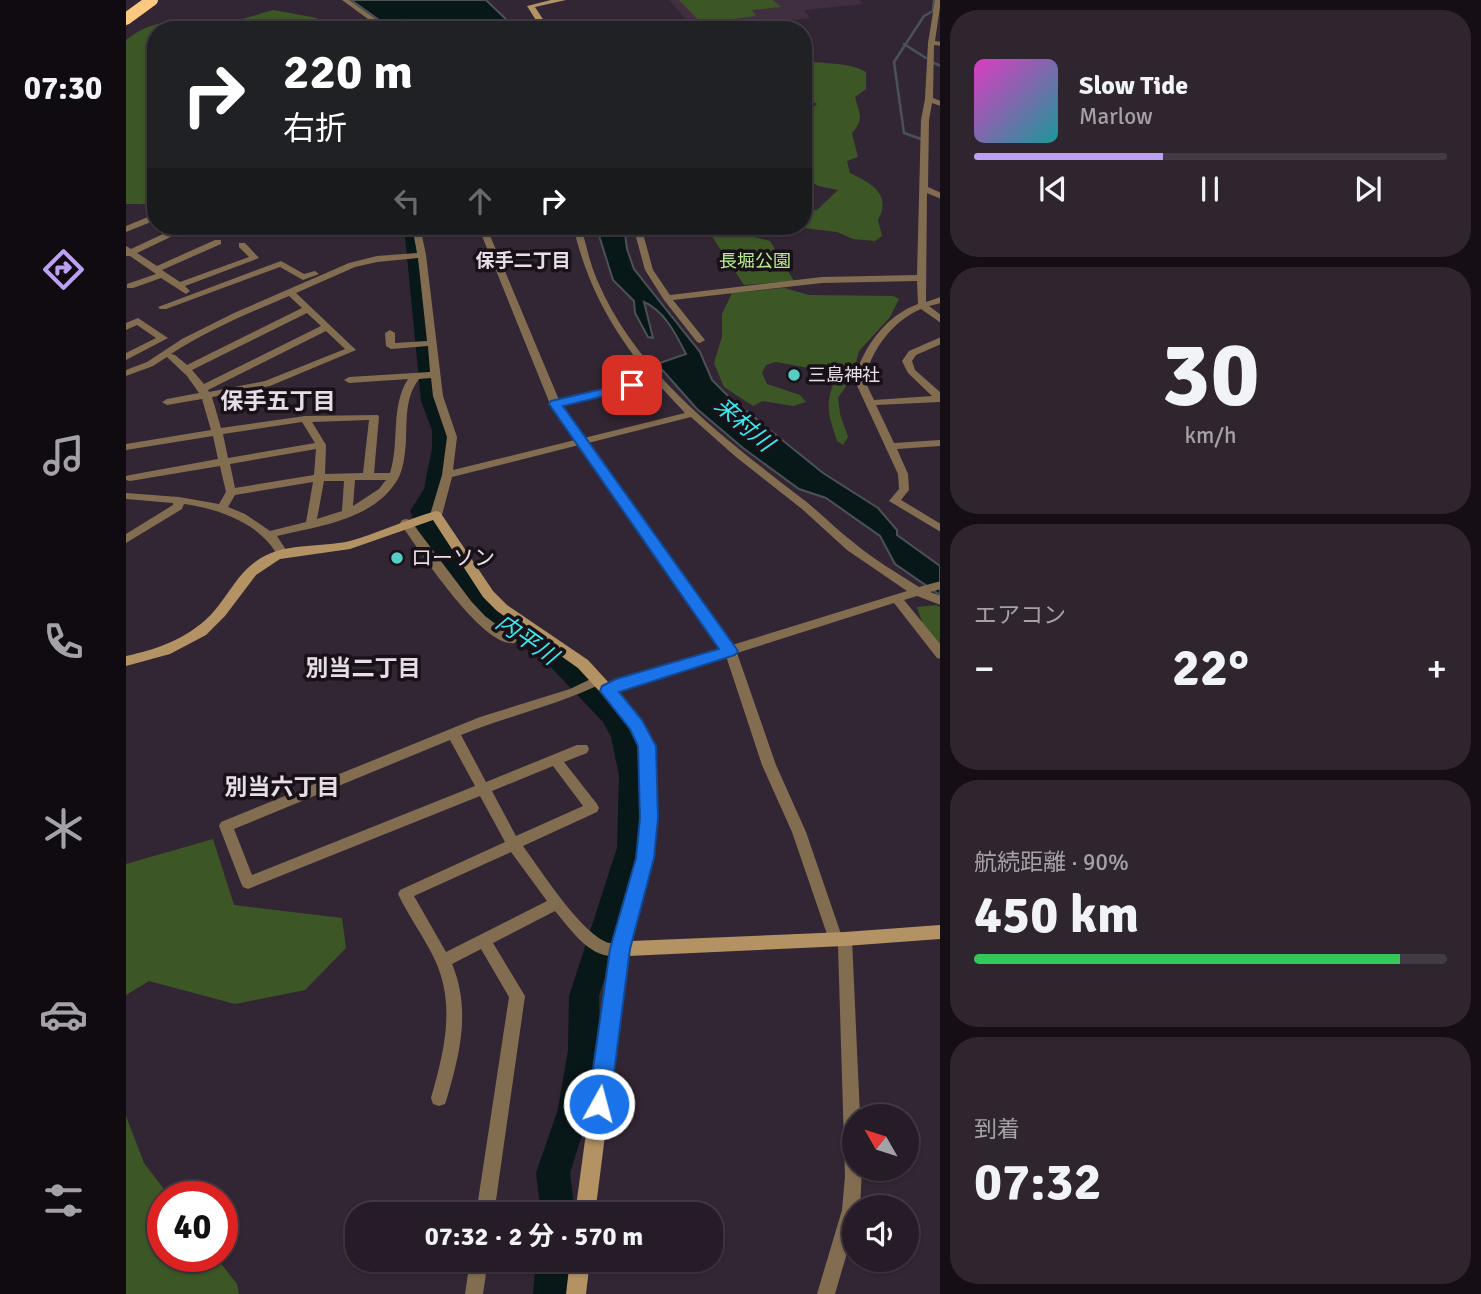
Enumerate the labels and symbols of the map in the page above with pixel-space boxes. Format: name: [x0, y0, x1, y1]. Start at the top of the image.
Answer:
district label: 保手二丁目: [475, 249, 571, 273]
park label: 長堀公園: [719, 250, 791, 272]
pin: [602, 355, 662, 415]
place label: 三島神社: [808, 364, 880, 386]
marker: 三島神社: [786, 367, 802, 383]
district label: 保手五丁目: [221, 387, 336, 416]
water label: 来村川: [708, 391, 781, 460]
place label: ローソン: [411, 545, 495, 571]
marker: ローソン: [389, 550, 405, 566]
water label: 内平川: [490, 608, 566, 673]
district label: 別当二丁目: [306, 654, 421, 683]
district label: 別当六丁目: [225, 773, 340, 802]
position arrow: [562, 1067, 636, 1141]
north arrow: [842, 1104, 919, 1181]
speed limit sign: 40: [147, 1181, 238, 1272]

